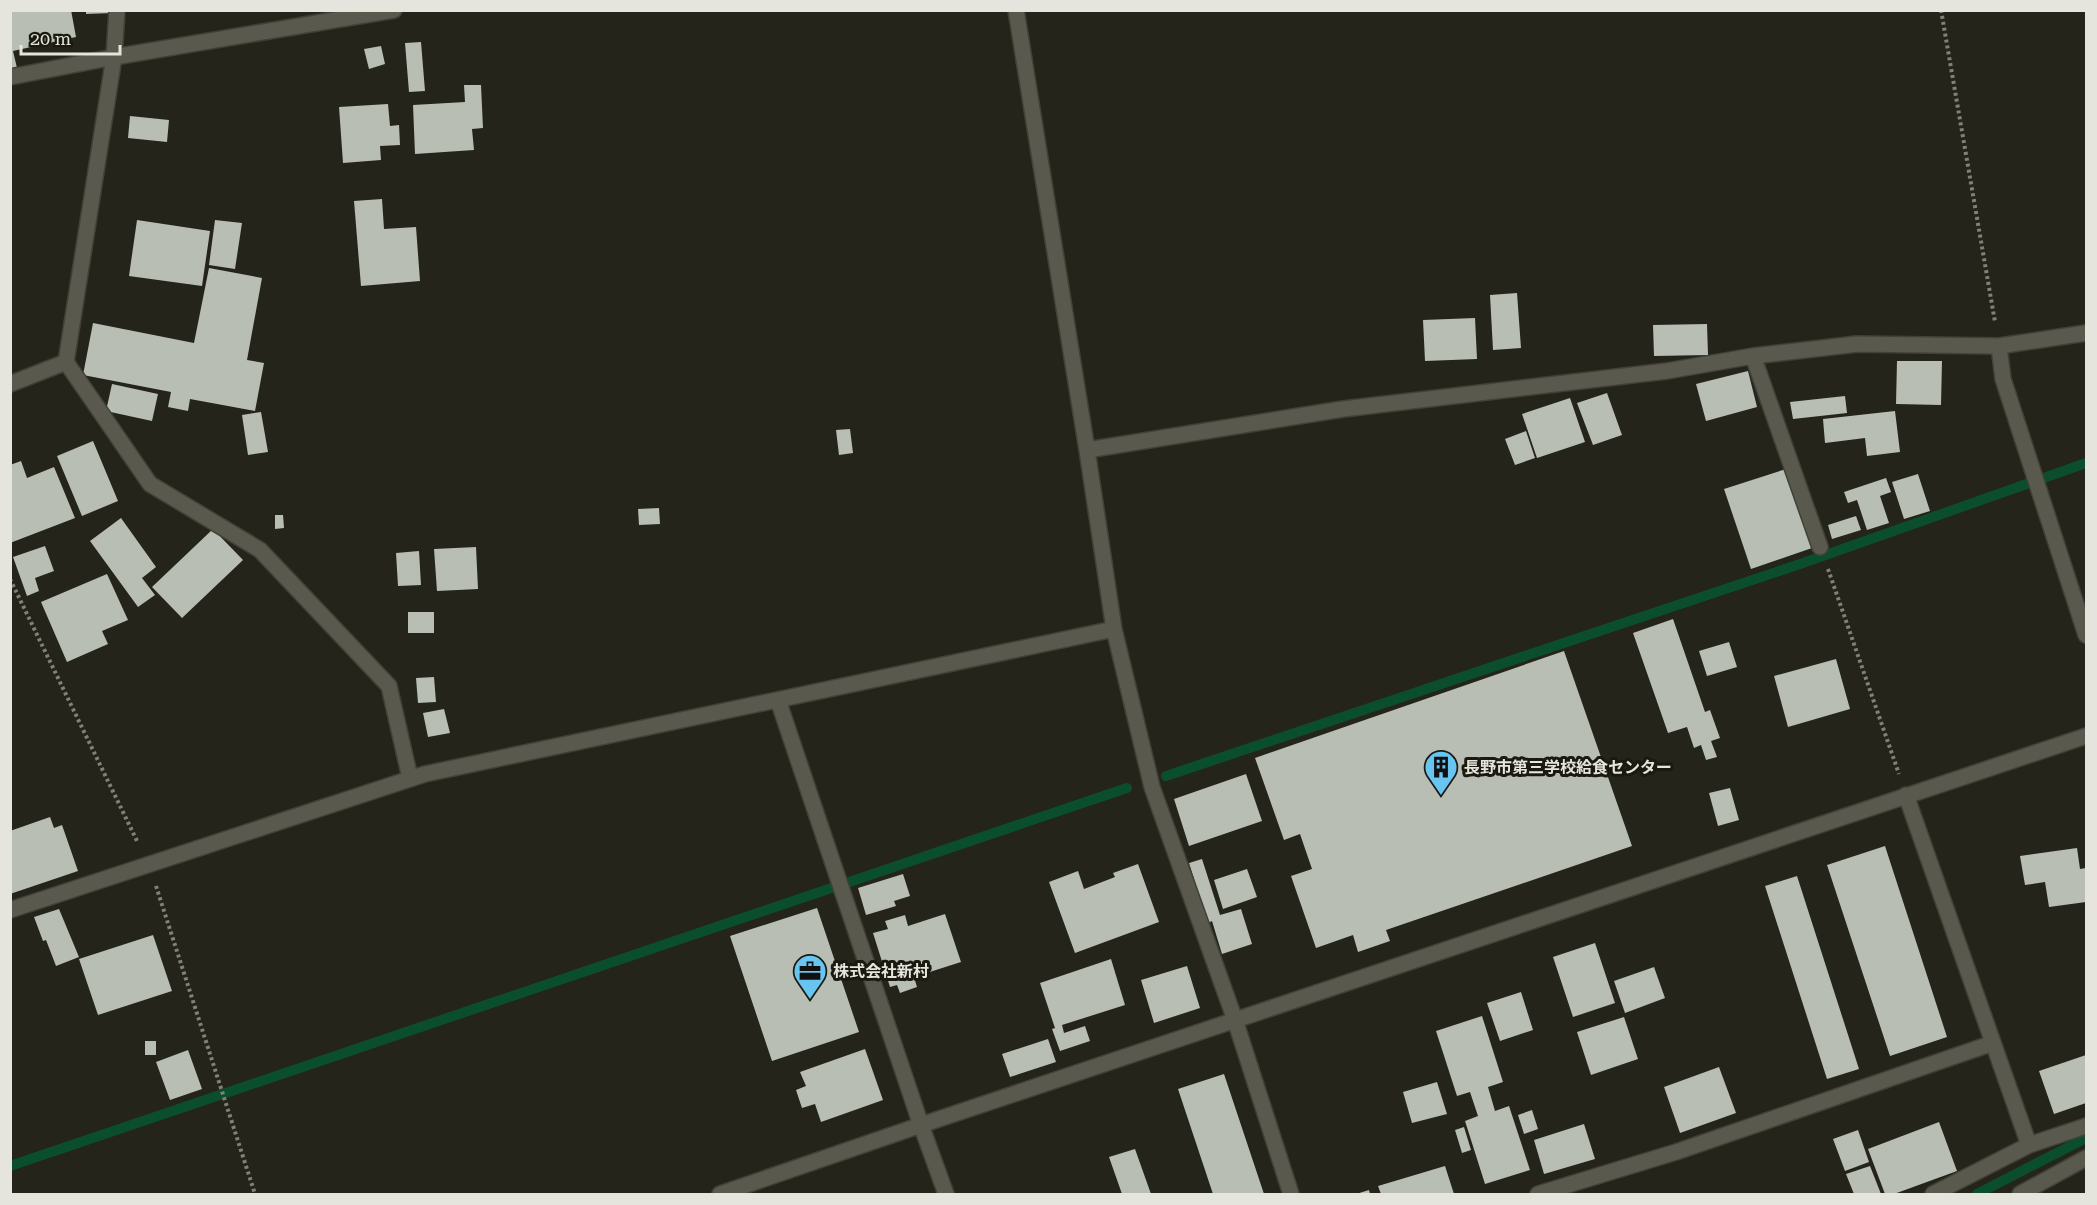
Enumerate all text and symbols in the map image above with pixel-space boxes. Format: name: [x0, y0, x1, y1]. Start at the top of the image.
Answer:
scale bar: [21, 18, 120, 56]
text: 20 m: [30, 28, 71, 49]
building icon: 長野市第三学校給食センター: [1423, 749, 1459, 796]
place label: 長野市第三学校給食センター: [1464, 758, 1672, 777]
office icon: 株式会社新村: [792, 953, 828, 1000]
place label: 株式会社新村: [833, 962, 929, 981]

